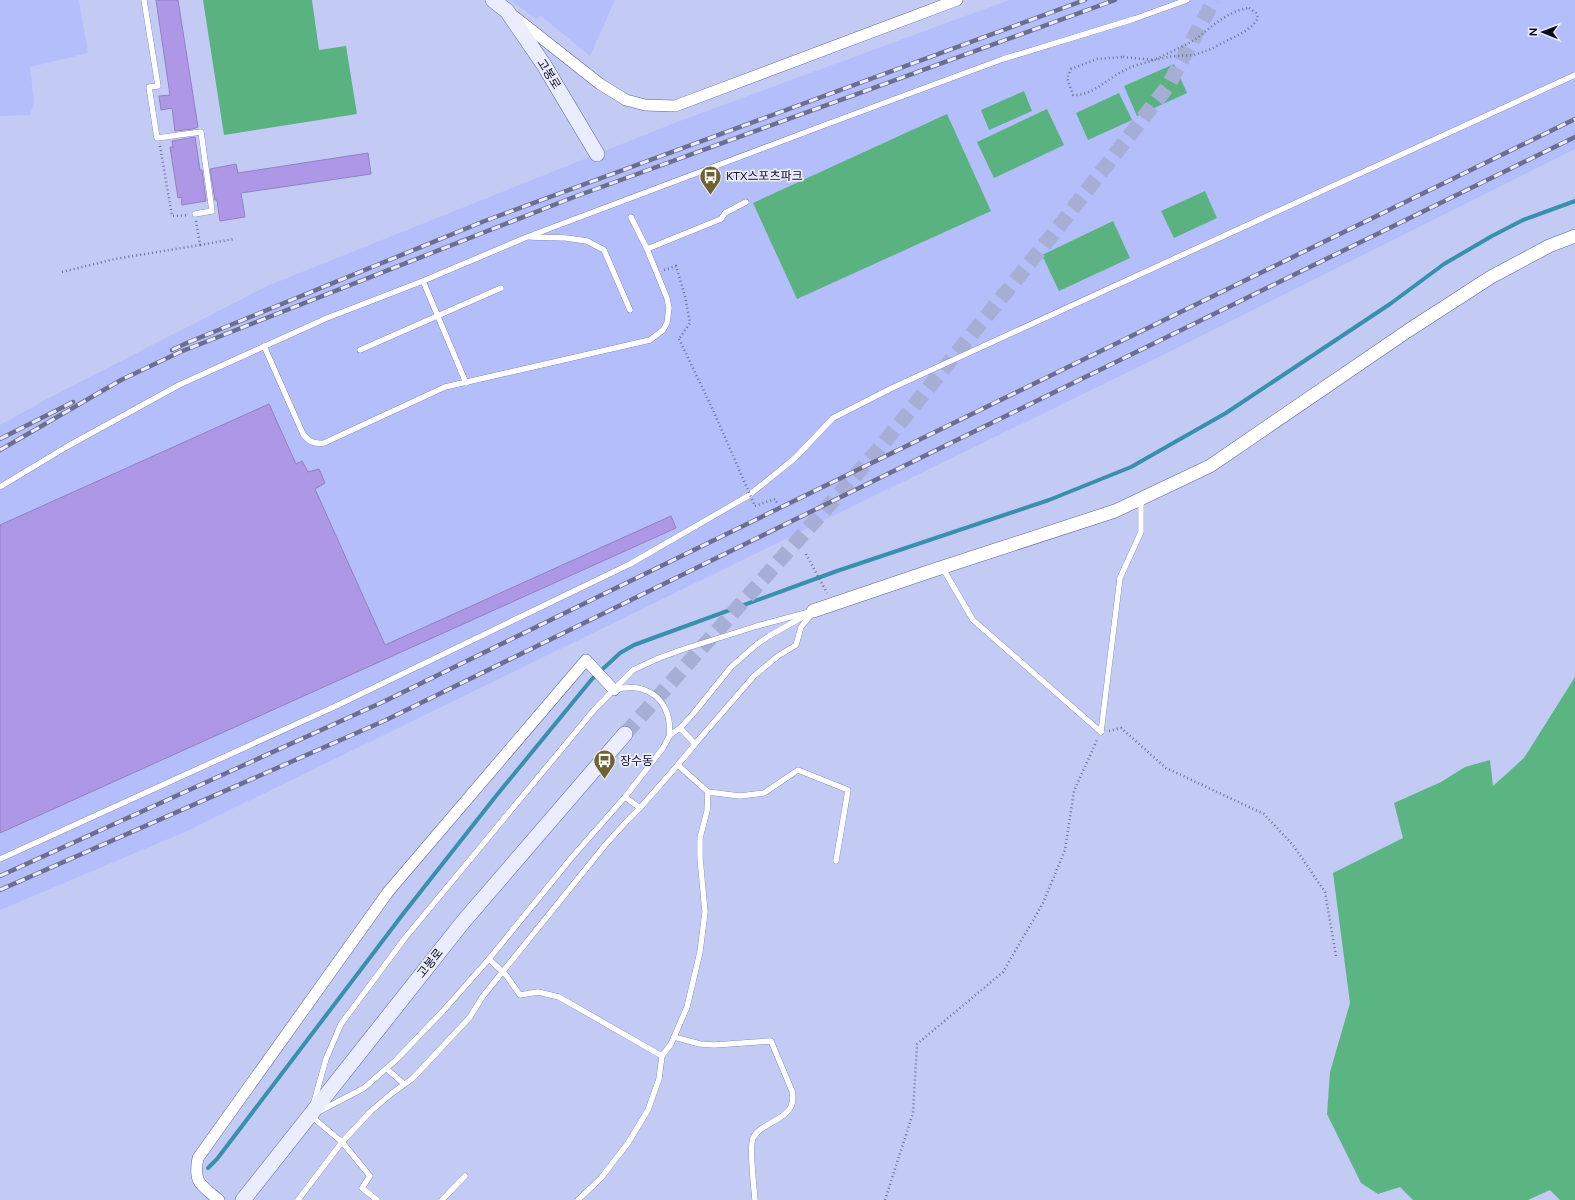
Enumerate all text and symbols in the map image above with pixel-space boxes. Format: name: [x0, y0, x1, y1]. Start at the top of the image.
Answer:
north arrow: [1523, 12, 1563, 52]
text: N: [1527, 27, 1540, 36]
street label: 고봉로: [534, 56, 564, 92]
bus stop icon: KTX스포츠파크: [697, 163, 723, 196]
place label: KTX스포츠파크: [726, 169, 803, 183]
bus stop icon: 장수동: [592, 748, 618, 781]
place label: 장수동: [620, 754, 653, 768]
street label: 고봉로: [414, 946, 446, 980]

